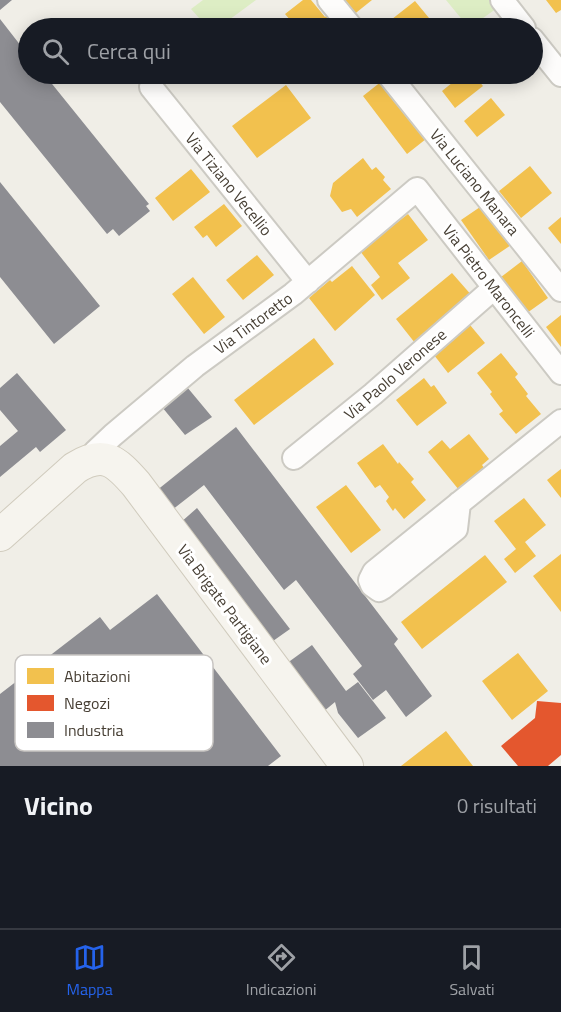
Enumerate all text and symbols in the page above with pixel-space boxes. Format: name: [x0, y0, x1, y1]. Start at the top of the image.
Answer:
search box: [18, 18, 543, 84]
text: Cerca qui: [87, 34, 171, 68]
icon: search: [39, 35, 72, 68]
street label: Via Luciano Manara: [424, 124, 526, 240]
street label: Via Tiziano Vecellio: [180, 127, 278, 241]
street label: Via Pietro Maroncelli: [437, 219, 541, 343]
street label: Via Tintoretto: [209, 286, 297, 360]
street label: Via Paolo Veronese: [339, 323, 451, 425]
street label: Via Brigate Partigiane: [172, 539, 278, 669]
legend: [15, 655, 213, 751]
text: Abitazioni: [64, 664, 130, 688]
text: Negozi: [64, 691, 110, 715]
text: Industria: [64, 718, 124, 742]
text: Vicino: [24, 786, 93, 825]
text: 0 risultati: [457, 790, 537, 821]
tab: Mappa: [66, 941, 113, 1001]
tab: Indicazioni: [246, 941, 317, 1001]
tab: Salvati: [449, 941, 495, 1001]

